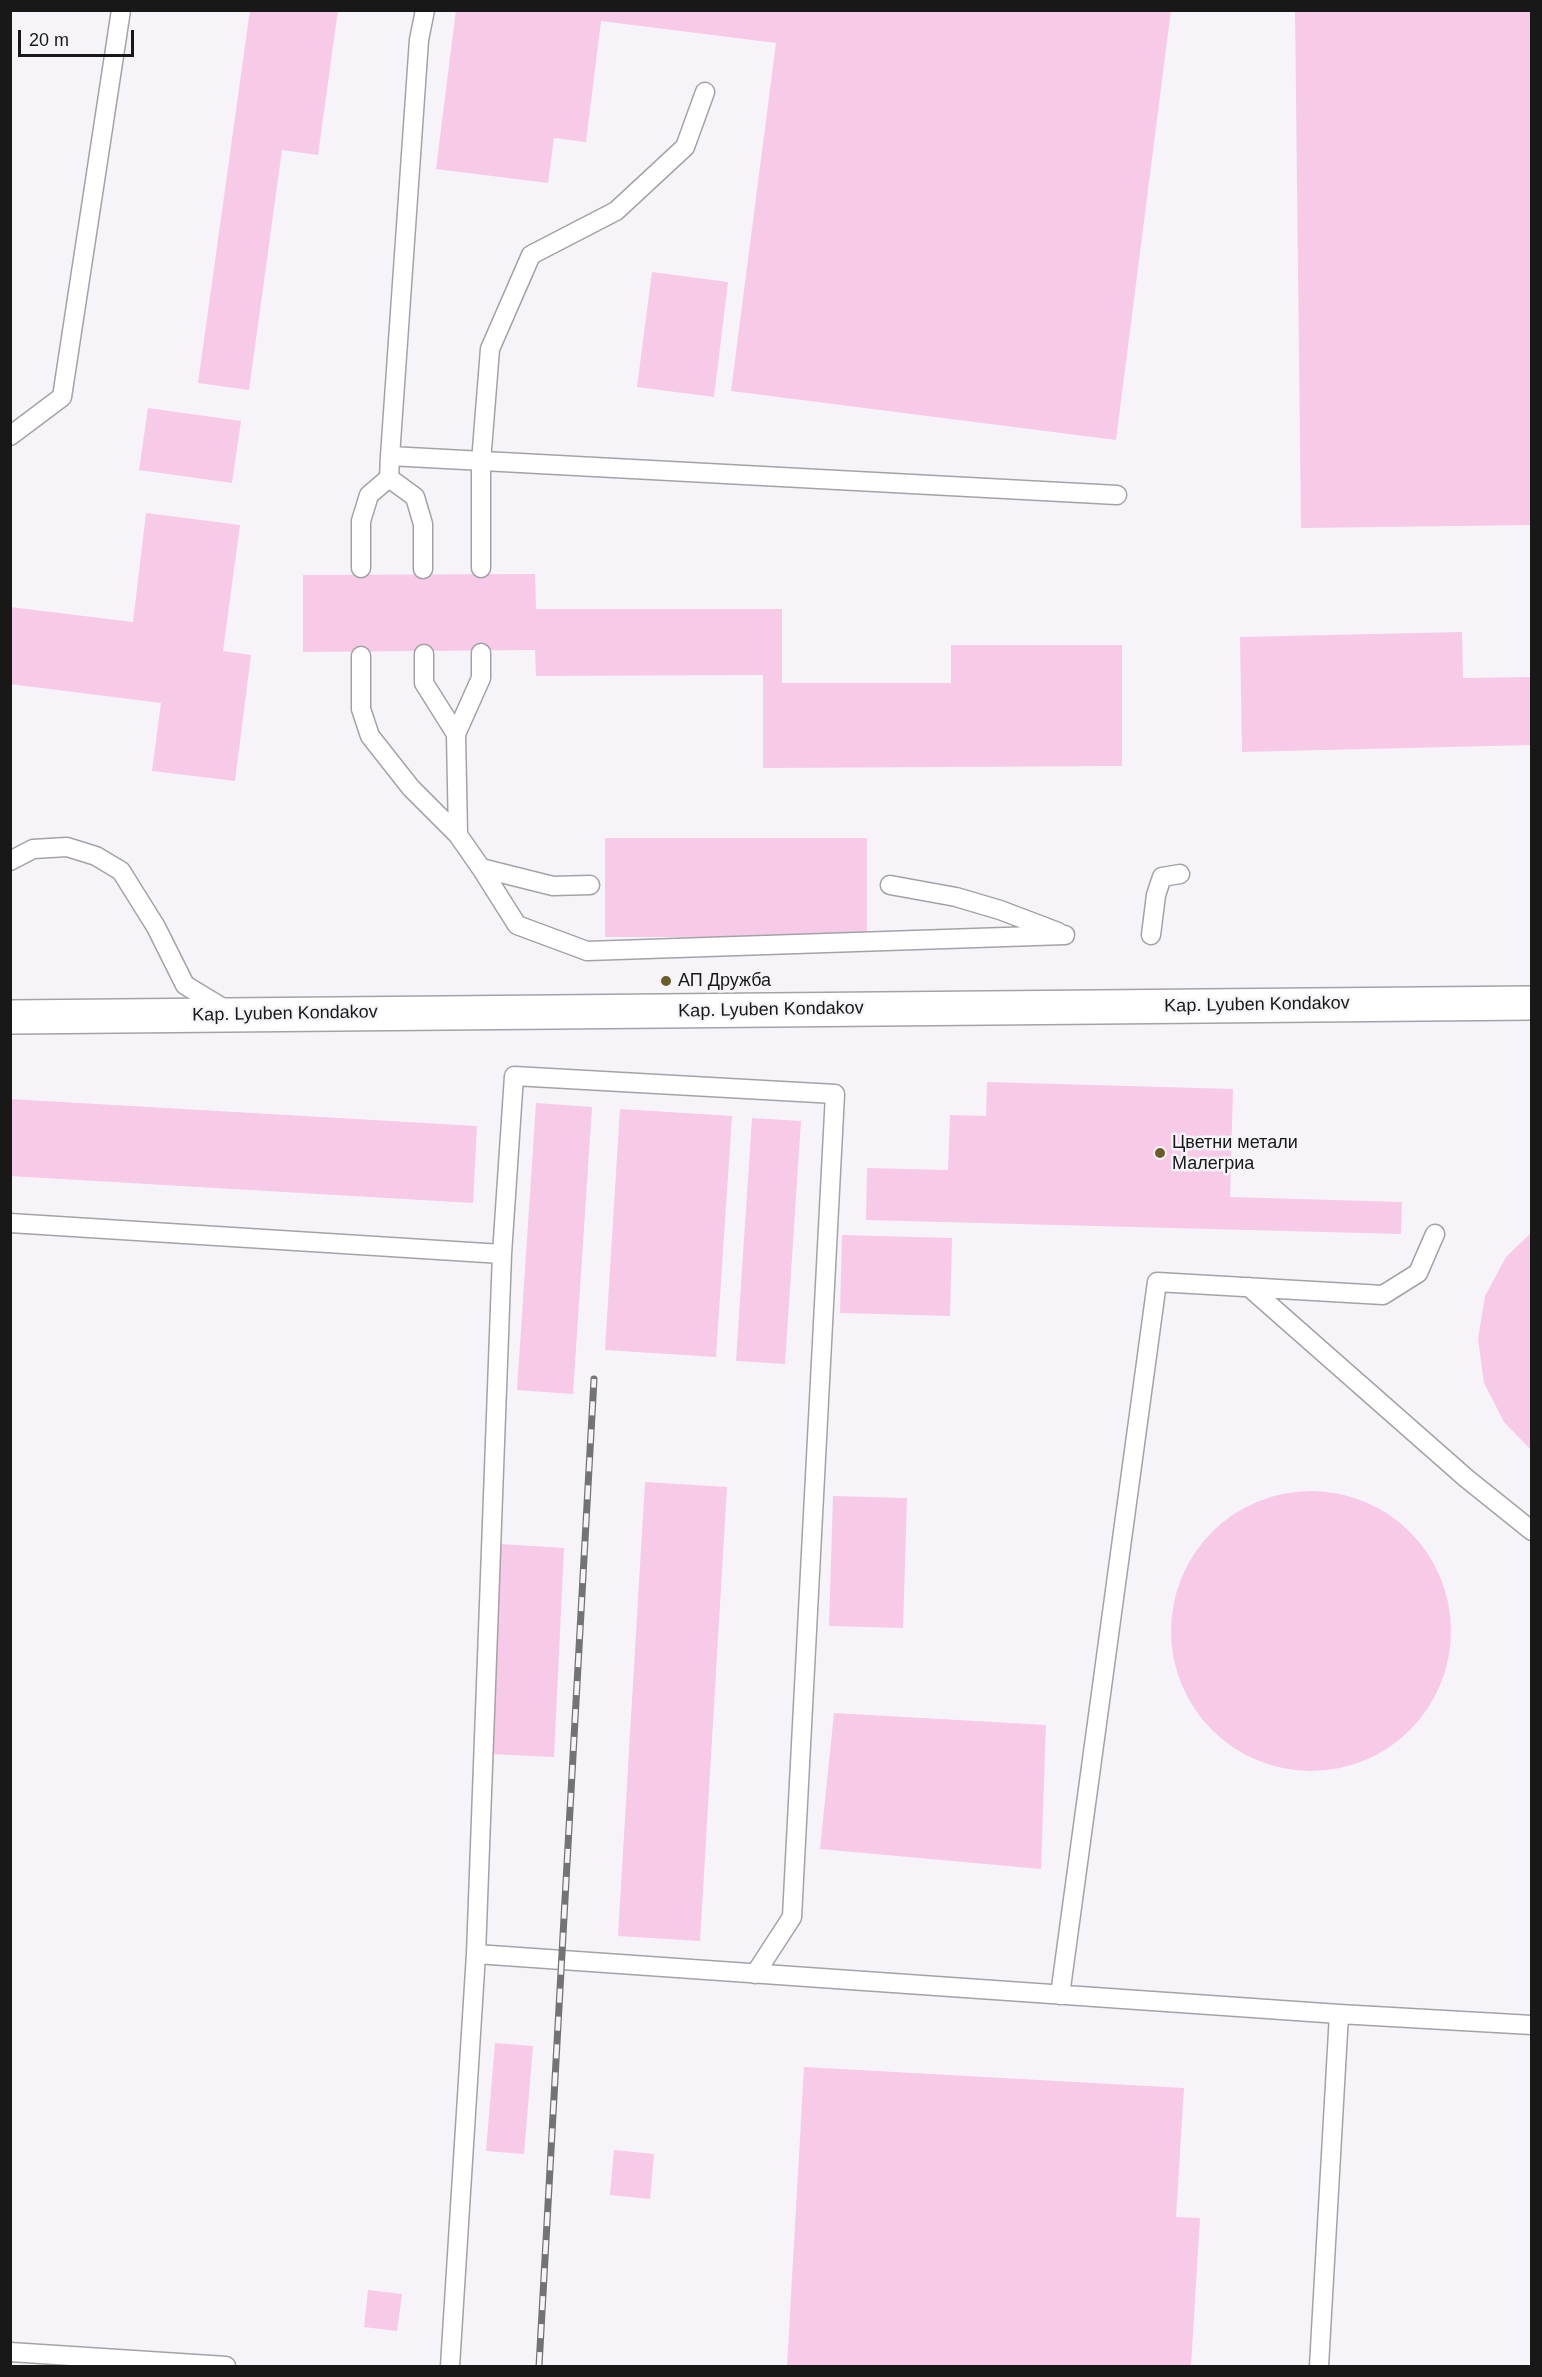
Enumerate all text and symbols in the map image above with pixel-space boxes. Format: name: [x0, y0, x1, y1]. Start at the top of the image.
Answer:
scale bar: [21, 18, 136, 56]
text: 20 m: [29, 30, 69, 50]
place label: АП Дружба: [678, 970, 771, 992]
marker: АП Дружба: [659, 974, 673, 988]
street label: Kap. Lyuben Kondakov: [1164, 993, 1350, 1017]
street label: Kap. Lyuben Kondakov: [678, 998, 864, 1022]
street label: Kap. Lyuben Kondakov: [192, 1002, 378, 1026]
place label: Цветни метали Малегриа: [1172, 1132, 1298, 1174]
marker: Цветни метали Малегриа: [1153, 1146, 1167, 1160]

